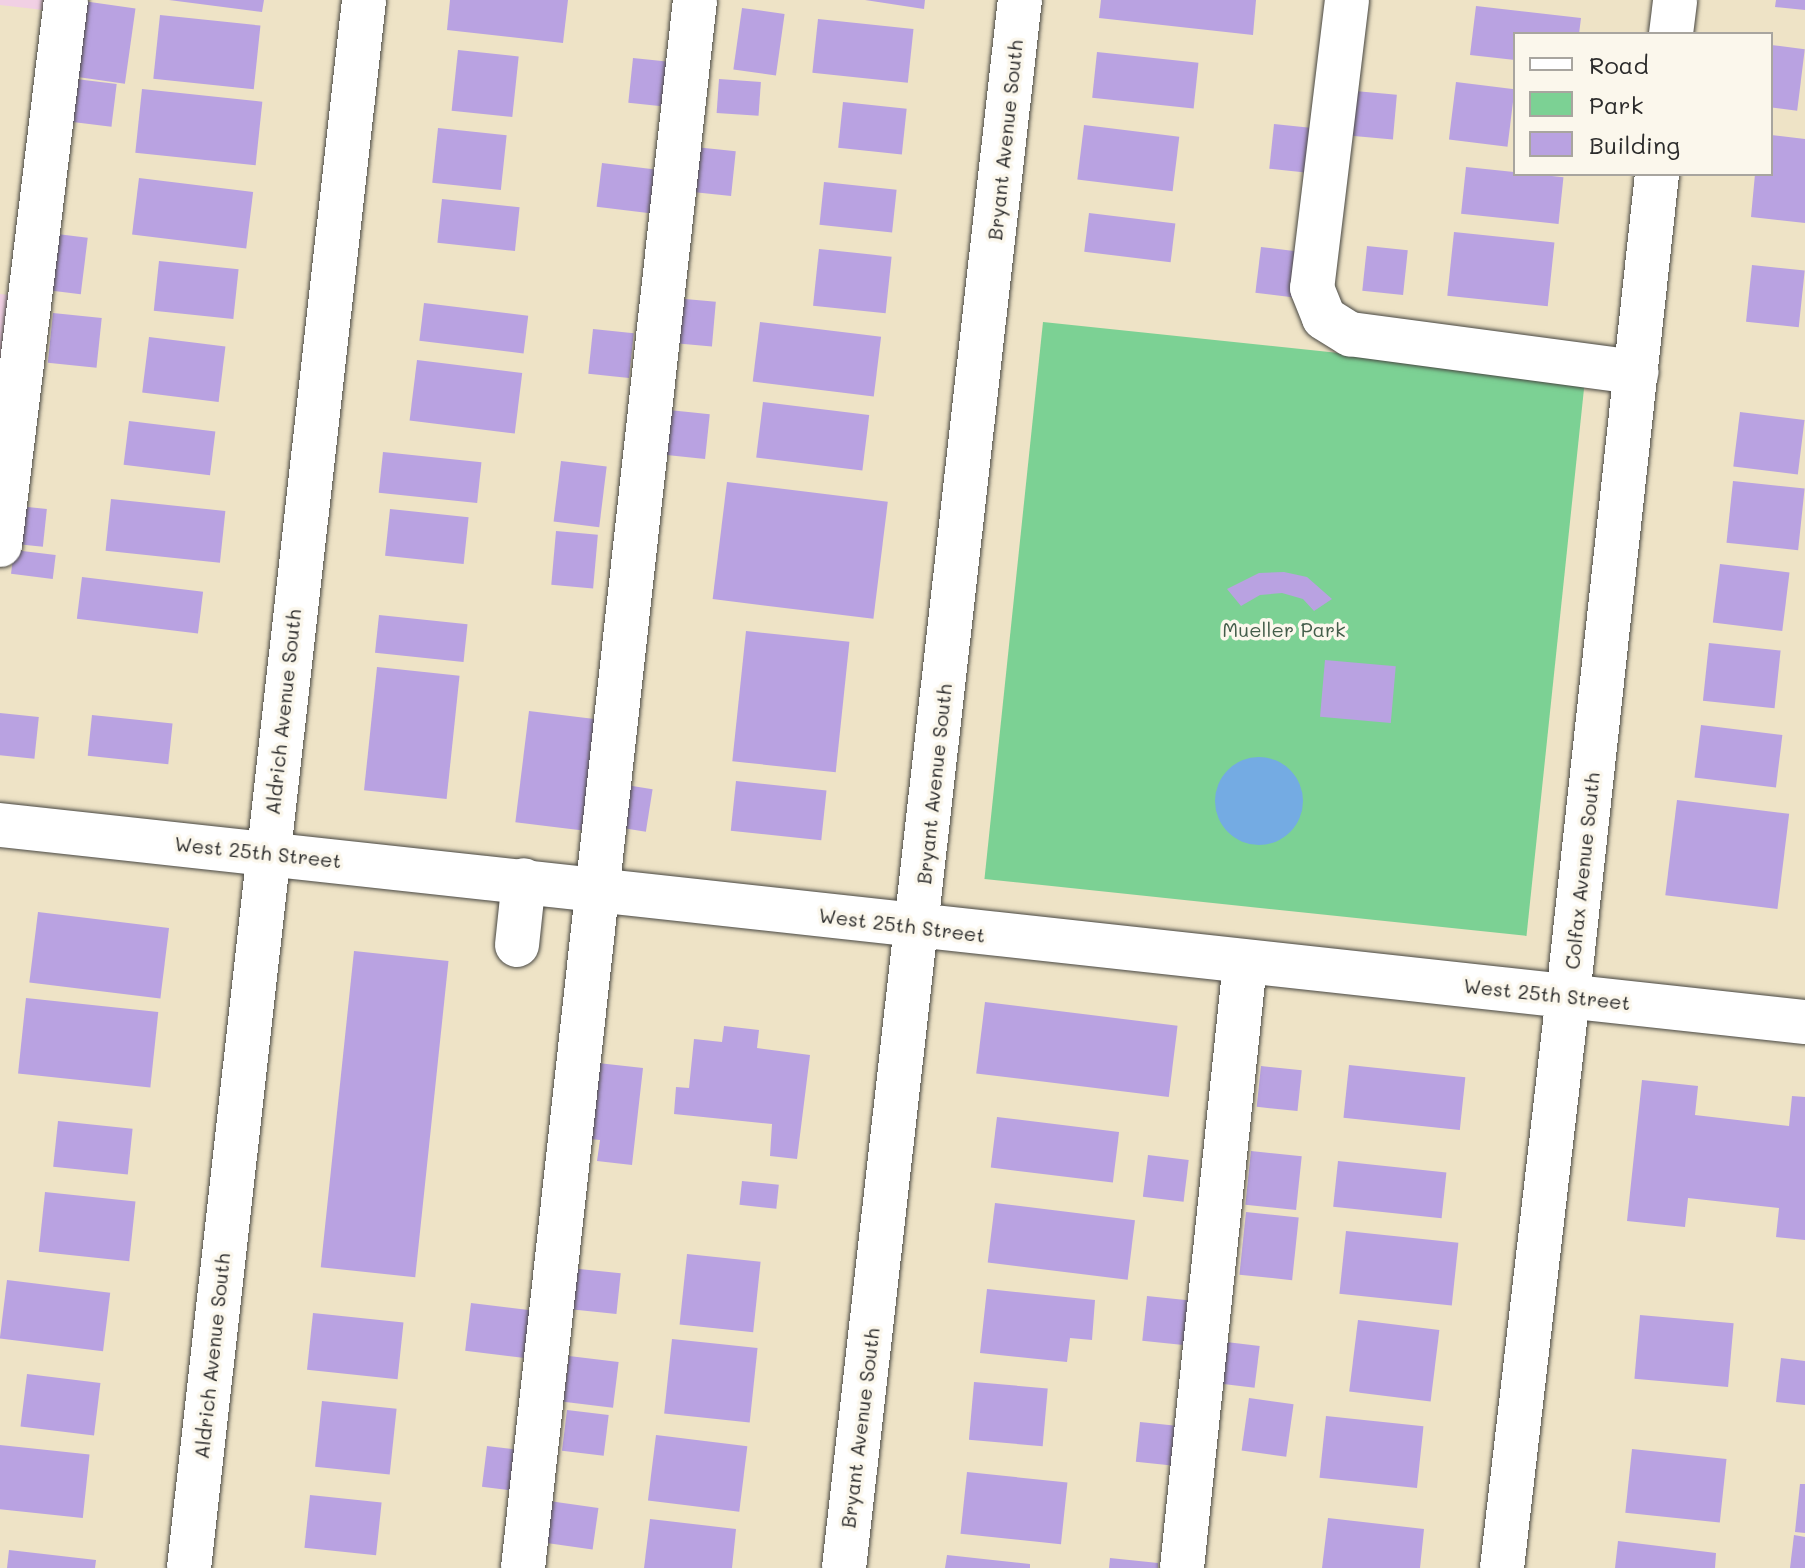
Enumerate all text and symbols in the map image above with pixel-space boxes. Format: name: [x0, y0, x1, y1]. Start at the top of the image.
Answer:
legend: [1513, 32, 1773, 176]
street label: Bryant Avenue South: [983, 39, 1027, 241]
text: Road: [1589, 49, 1649, 80]
text: Park: [1589, 89, 1643, 120]
text: Building: [1589, 129, 1680, 160]
street label: Aldrich Avenue South: [260, 608, 306, 816]
park label: Mueller Park: [1222, 617, 1346, 641]
street label: Bryant Avenue South: [912, 683, 956, 885]
street label: Colfax Avenue South: [1560, 771, 1604, 971]
street label: West 25th Street: [173, 831, 343, 873]
street label: West 25th Street: [817, 903, 987, 947]
street label: West 25th Street: [1462, 973, 1632, 1015]
street label: Aldrich Avenue South: [189, 1252, 235, 1460]
street label: Bryant Avenue South: [836, 1327, 884, 1529]

